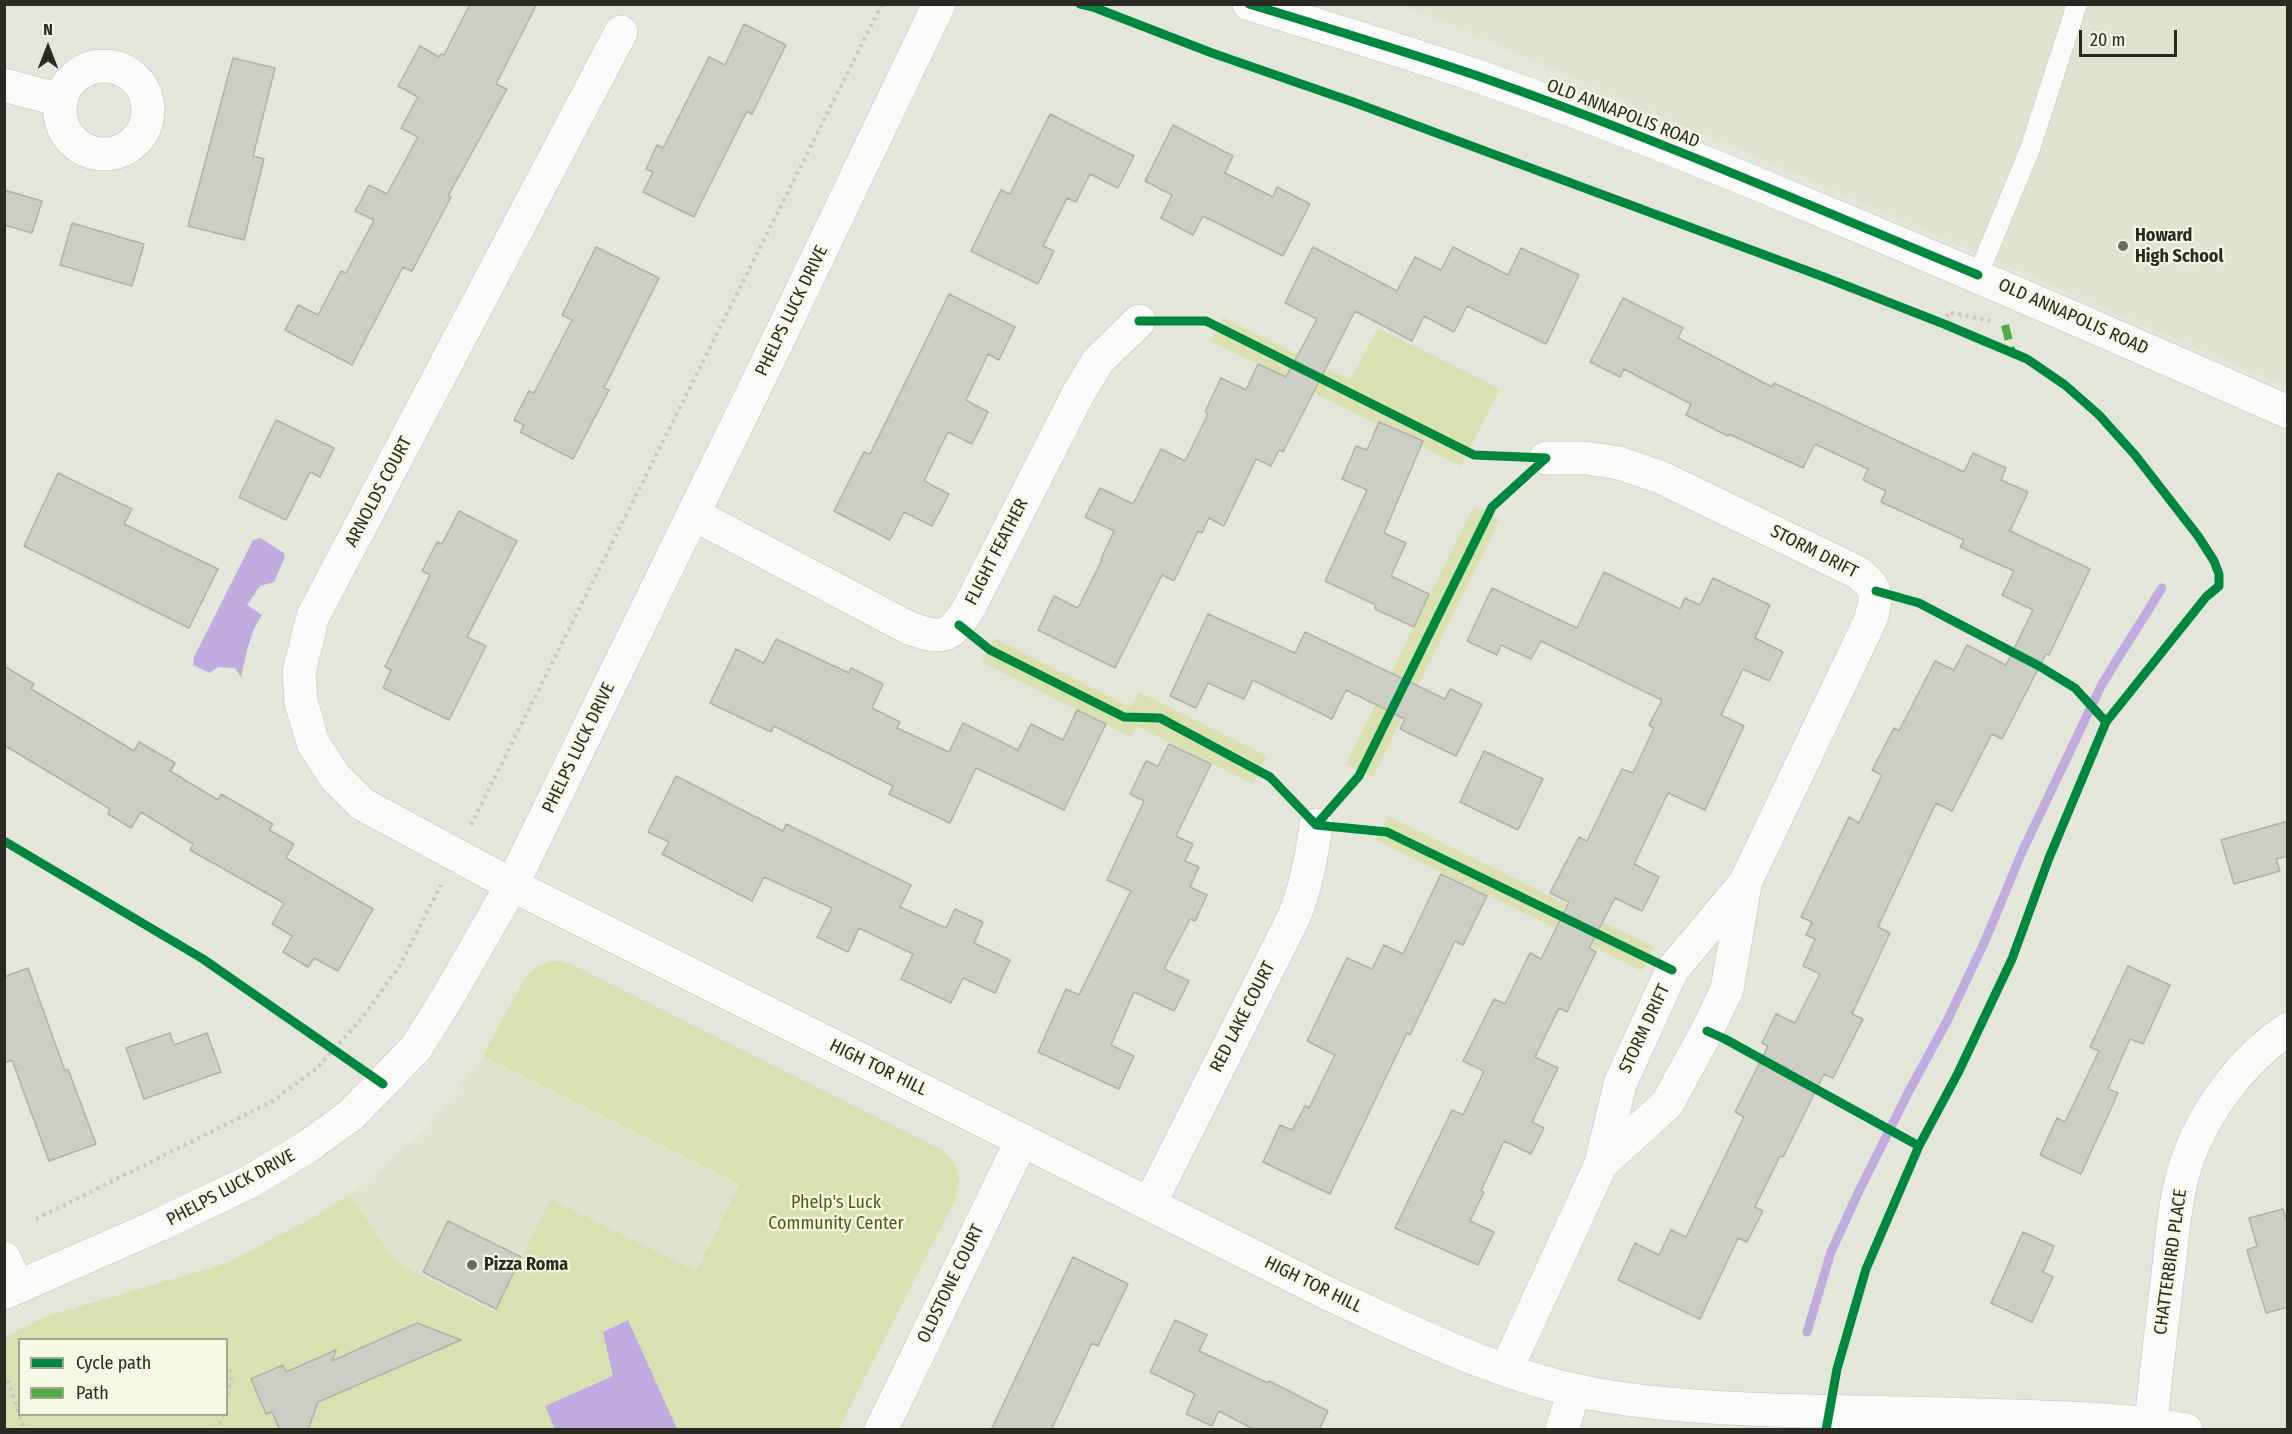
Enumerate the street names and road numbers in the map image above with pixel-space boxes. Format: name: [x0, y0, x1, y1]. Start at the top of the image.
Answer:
street label: OLD ANNAPOLIS ROAD: [1544, 75, 1702, 153]
street label: PHELPS LUCK DRIVE: [751, 242, 833, 380]
street label: OLD ANNAPOLIS ROAD: [1995, 274, 2151, 360]
street label: ARNOLDS COURT: [341, 433, 417, 551]
street label: FLIGHT FEATHER: [961, 495, 1033, 609]
street label: STORM DRIFT: [1767, 521, 1861, 583]
street label: PHELPS LUCK DRIVE: [538, 679, 620, 817]
street label: RED LAKE COURT: [1206, 958, 1280, 1076]
street label: STORM DRIFT: [1615, 981, 1675, 1077]
street label: HIGH TOR HILL: [826, 1035, 930, 1101]
street label: PHELPS LUCK DRIVE: [163, 1145, 299, 1231]
street label: CHATTERBIRD PLACE: [2150, 1188, 2192, 1336]
street label: OLDSTONE COURT: [913, 1221, 989, 1347]
street label: HIGH TOR HILL: [1261, 1252, 1365, 1318]

